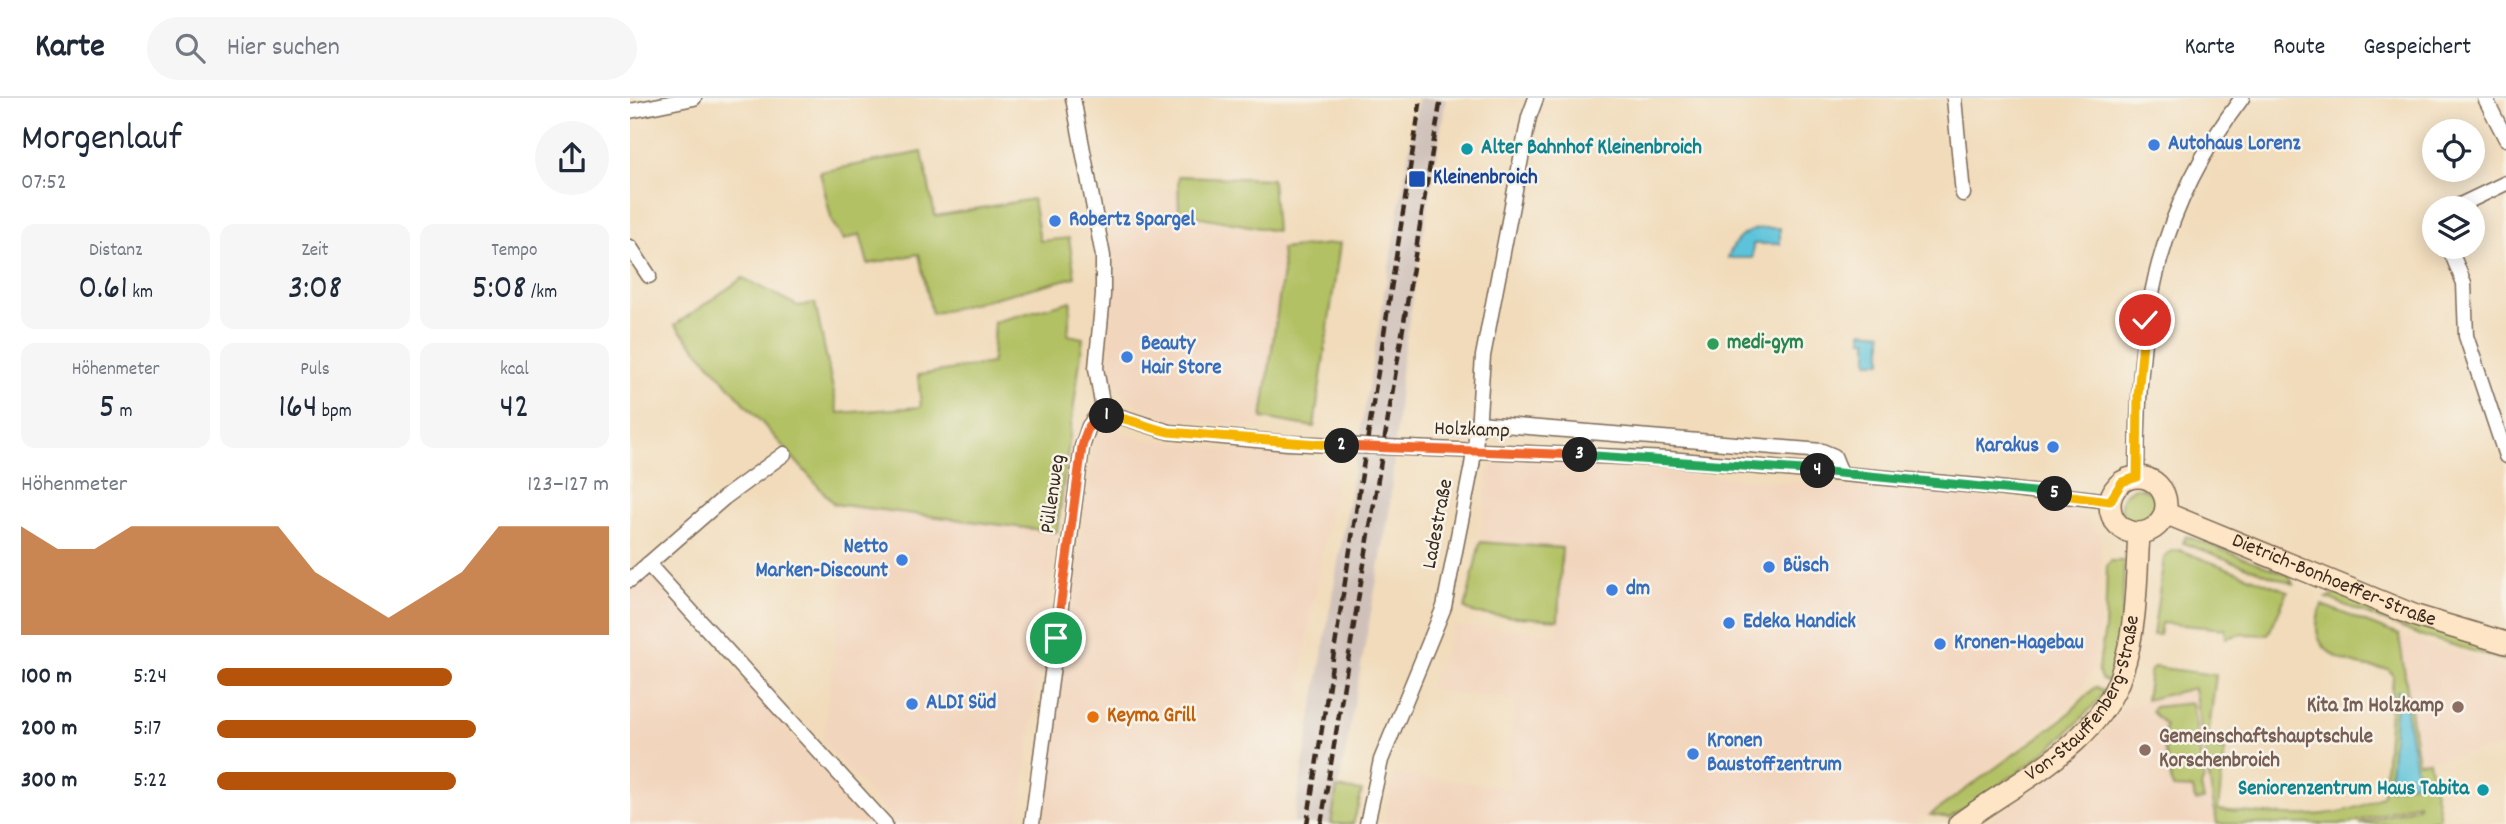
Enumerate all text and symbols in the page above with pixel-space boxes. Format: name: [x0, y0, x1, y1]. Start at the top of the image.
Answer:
search box: [147, 17, 637, 80]
text: Karte: [35, 25, 105, 72]
icon: search: [171, 29, 209, 67]
text: Hier suchen: [227, 30, 340, 67]
text: Karte: [2184, 31, 2235, 65]
text: Route: [2273, 31, 2325, 65]
text: Gespeichert: [2363, 31, 2471, 65]
text: Morgenlauf: [21, 113, 182, 168]
map controls: [2422, 119, 2485, 259]
button: locate: [2422, 119, 2485, 182]
button: share: [535, 121, 609, 195]
place label: Autohaus Lorenz: [2168, 130, 2301, 160]
place label: Alter Bahnhof Kleinenbroich: [1481, 134, 1702, 164]
marker: Autohaus Lorenz: [2146, 137, 2162, 153]
marker: Alter Bahnhof Kleinenbroich: [1459, 141, 1475, 157]
place label: Kleinenbroich: [1433, 164, 1538, 194]
text: 07:52: [21, 167, 67, 200]
marker: Kleinenbroich: [1407, 169, 1427, 189]
button: layers: [2422, 196, 2485, 259]
place label: Robertz Spargel: [1069, 206, 1196, 236]
marker: Robertz Spargel: [1047, 213, 1063, 229]
text: Distanz: [89, 238, 142, 265]
text: Zeit: [301, 238, 329, 265]
text: Tempo: [491, 238, 537, 265]
text: 0.61: [78, 265, 128, 315]
text: 3:08: [288, 265, 342, 315]
text: 5:08: [471, 265, 527, 315]
text: km: [128, 280, 153, 307]
text: /km: [527, 280, 557, 307]
pin: [2115, 290, 2175, 350]
icon: check: [2126, 301, 2164, 339]
place label: medi-gym: [1727, 329, 1804, 359]
place label: Beauty Hair Store: [1141, 330, 1221, 384]
marker: medi-gym: [1705, 336, 1721, 352]
marker: Beauty Hair Store: [1119, 349, 1135, 365]
text: Höhenmeter: [72, 357, 160, 384]
text: Puls: [300, 357, 330, 384]
text: kcal: [500, 357, 529, 384]
text: 5: [99, 384, 115, 434]
text: 164: [278, 384, 317, 434]
text: 42: [499, 384, 529, 434]
pin: 1: [1090, 398, 1124, 434]
text: m: [115, 399, 132, 426]
text: bpm: [317, 399, 352, 426]
text: 1: [1104, 402, 1109, 429]
street label: Holzkamp: [1434, 415, 1510, 447]
pin: 2: [1324, 428, 1360, 464]
text: 2: [1337, 432, 1346, 459]
place label: Karakus: [1975, 432, 2039, 462]
pin: 3: [1562, 438, 1598, 472]
marker: Karakus: [2045, 439, 2061, 455]
text: 3: [1575, 441, 1584, 468]
street label: Püllenweg: [1034, 453, 1074, 535]
pin: 4: [1800, 454, 1836, 488]
text: 4: [1814, 457, 1821, 484]
text: Höhenmeter: [21, 469, 127, 502]
text: 123–127 m: [527, 469, 609, 502]
street label: Ladestraße: [1416, 476, 1462, 572]
pin: 5: [2038, 476, 2072, 512]
text: 5: [2050, 480, 2059, 507]
street label: Dietrich-Bonhoeffer-Straße: [2227, 527, 2439, 636]
place label: Netto Marken-Discount: [756, 533, 888, 587]
marker: Netto Marken-Discount: [894, 552, 910, 568]
place label: Büsch: [1783, 552, 1829, 582]
marker: Büsch: [1761, 559, 1777, 575]
place label: dm: [1626, 575, 1650, 605]
marker: dm: [1604, 582, 1620, 598]
pin: [1026, 608, 1086, 668]
place label: Edeka Handick: [1743, 608, 1856, 638]
street label: Von-Stauffenberg-Straße: [2019, 614, 2149, 790]
marker: Edeka Handick: [1721, 615, 1737, 631]
icon: arrive: [1037, 619, 1075, 657]
place label: Kronen-Hagebau: [1954, 629, 2084, 659]
marker: Kronen-Hagebau: [1932, 636, 1948, 652]
text: 100 m: [21, 661, 72, 694]
text: 5:24: [133, 661, 167, 694]
place label: ALDI Süd: [926, 689, 997, 719]
place label: Kita Im Holzkamp: [2307, 692, 2444, 722]
marker: ALDI Süd: [904, 696, 920, 712]
marker: Kita Im Holzkamp: [2450, 699, 2466, 715]
place label: Keyma Grill: [1107, 702, 1197, 732]
marker: Keyma Grill: [1085, 709, 1101, 725]
text: 200 m: [21, 713, 77, 746]
text: 5:17: [133, 713, 161, 746]
place label: Gemeinschaftshauptschule Korschenbroich: [2159, 723, 2373, 777]
place label: Kronen Baustoffzentrum: [1707, 727, 1842, 781]
marker: Gemeinschaftshauptschule Korschenbroich: [2137, 742, 2153, 758]
marker: Kronen Baustoffzentrum: [1685, 746, 1701, 762]
text: 300 m: [21, 765, 77, 798]
text: 5:22: [133, 765, 168, 798]
place label: Seniorenzentrum Haus Tabita: [2238, 775, 2470, 805]
marker: Seniorenzentrum Haus Tabita: [2475, 782, 2491, 798]

